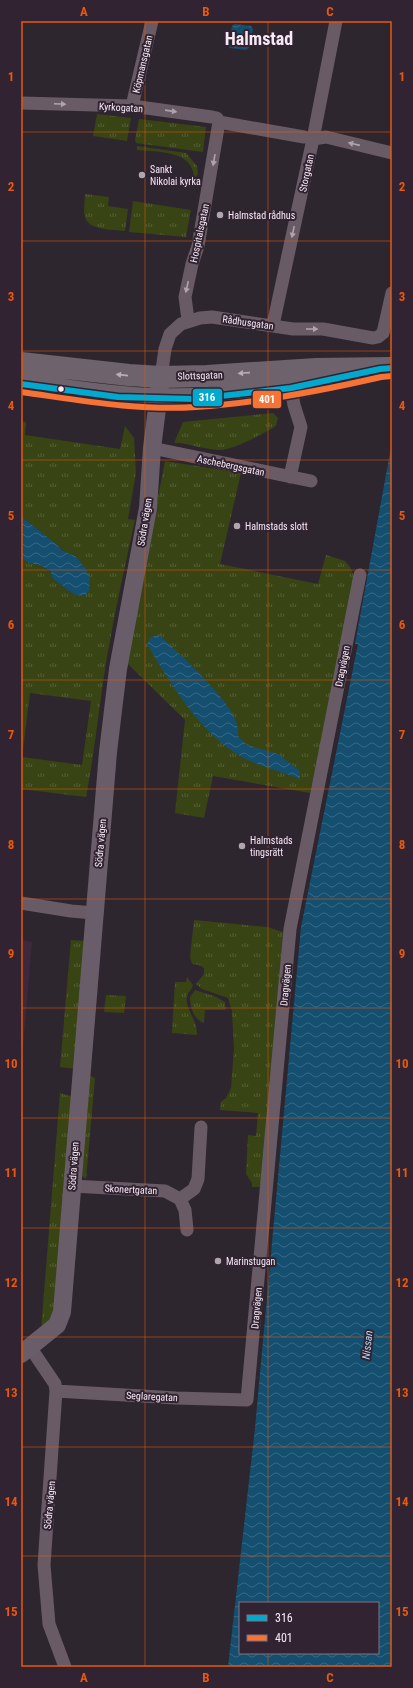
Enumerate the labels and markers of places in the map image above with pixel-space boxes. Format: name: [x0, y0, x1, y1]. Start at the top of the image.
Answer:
place label: Sankt Nikolai kyrka: [150, 164, 201, 187]
marker: Sankt Nikolai kyrka: [137, 170, 147, 180]
marker: Halmstad rådhus: [215, 210, 225, 220]
place label: Halmstad rådhus: [228, 210, 296, 221]
unlabelled marker: [56, 384, 66, 394]
marker: Halmstads slott: [232, 521, 242, 531]
place label: Halmstads slott: [245, 521, 308, 532]
place label: Halmstads tingsrätt: [250, 835, 293, 858]
marker: Halmstads tingsrätt: [237, 841, 247, 851]
marker: Marinstugan: [213, 1256, 223, 1266]
place label: Marinstugan: [226, 1256, 276, 1267]

